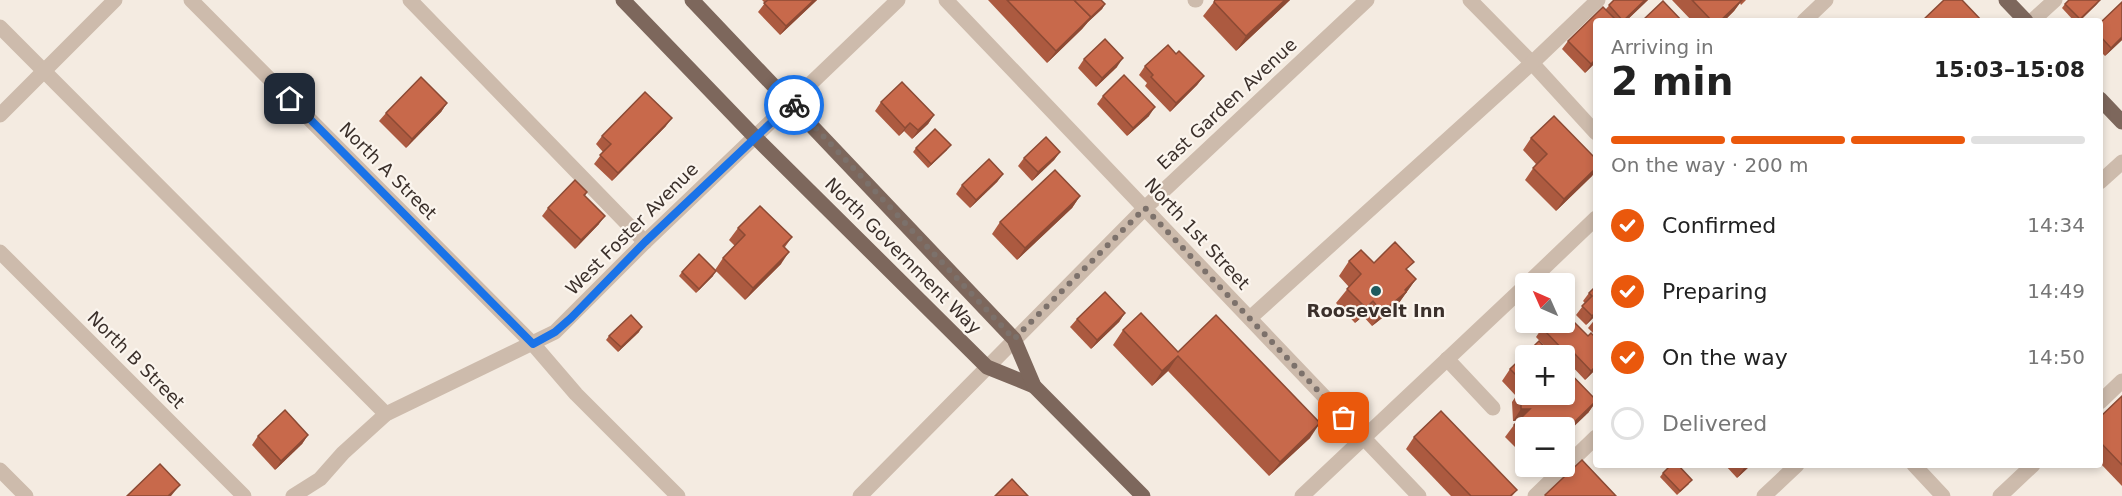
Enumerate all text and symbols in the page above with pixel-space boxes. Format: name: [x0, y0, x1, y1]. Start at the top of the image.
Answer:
street label: East Garden Avenue: [1153, 34, 1301, 174]
text: Arriving in: [1611, 35, 1714, 59]
text: 15:03–15:08: [1934, 57, 2085, 82]
text: 2 min: [1611, 59, 1733, 104]
pin: [264, 73, 315, 124]
courier: [764, 75, 824, 135]
icon: home: [273, 82, 306, 115]
icon: bike: [778, 89, 811, 122]
street label: North A Street: [335, 118, 441, 224]
text: On the way · 200 m: [1611, 153, 1809, 177]
street label: West Foster Avenue: [561, 158, 702, 299]
street label: North Government Way: [821, 173, 986, 338]
street label: North 1st Street: [1140, 174, 1254, 294]
icon: check: [1611, 209, 1644, 242]
text: Confirmed: [1662, 213, 1776, 238]
text: 14:34: [2027, 213, 2085, 237]
north arrow: [1515, 273, 1575, 333]
map controls: [1515, 273, 1575, 477]
icon: check: [1611, 275, 1644, 308]
text: Preparing: [1662, 279, 1768, 304]
text: 14:49: [2027, 279, 2085, 303]
marker: Roosevelt Inn: [1369, 284, 1383, 298]
place label: Roosevelt Inn: [1307, 300, 1445, 321]
street label: North B Street: [83, 307, 189, 413]
icon: check: [1611, 341, 1644, 374]
button: +: [1515, 345, 1575, 405]
text: On the way: [1662, 345, 1788, 370]
text: 14:50: [2027, 345, 2085, 369]
pin: [1318, 392, 1369, 443]
icon: bag: [1327, 401, 1360, 434]
text: Delivered: [1662, 411, 1767, 436]
button: −: [1515, 417, 1575, 477]

